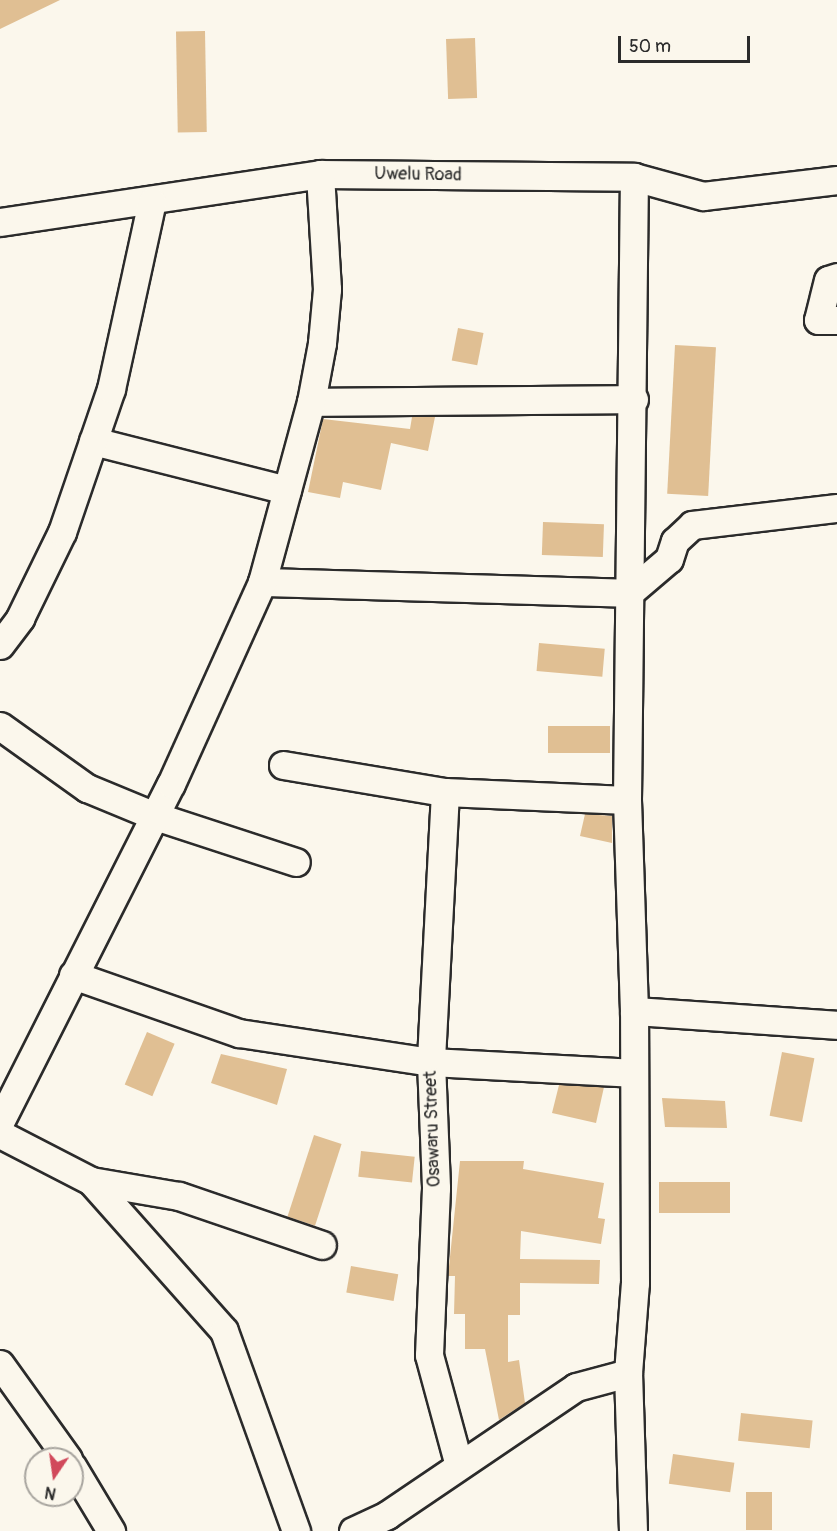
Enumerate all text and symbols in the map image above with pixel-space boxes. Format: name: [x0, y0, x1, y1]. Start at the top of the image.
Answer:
scale bar: [621, 24, 753, 62]
text: 50 m: [629, 35, 671, 58]
street label: Uwelu Road: [374, 163, 462, 187]
street label: Osawaru Street: [420, 1070, 446, 1188]
north arrow: [24, 1447, 84, 1507]
text: N: [43, 1482, 58, 1504]

